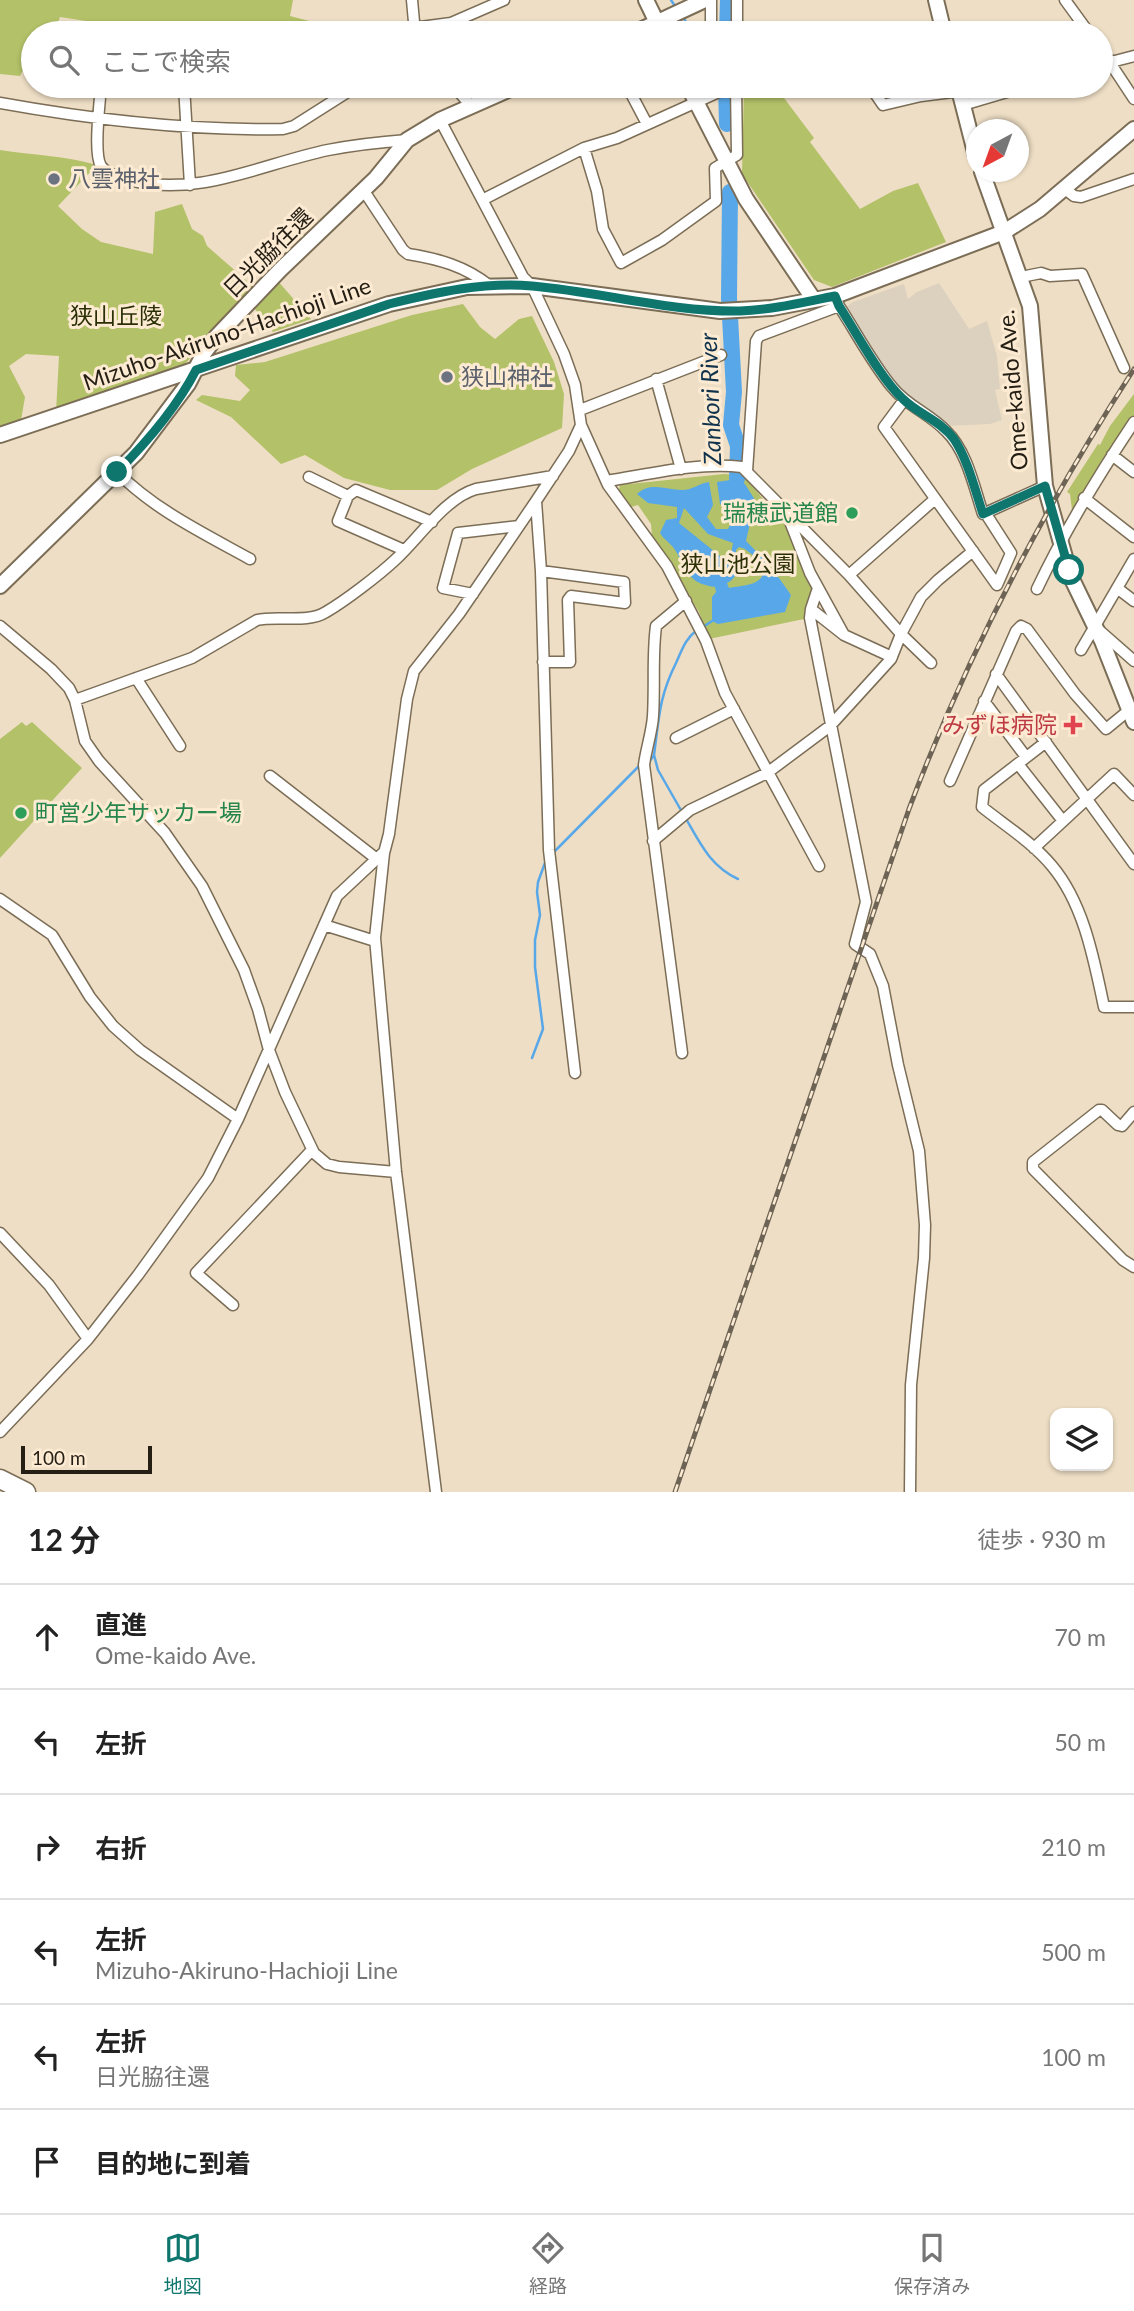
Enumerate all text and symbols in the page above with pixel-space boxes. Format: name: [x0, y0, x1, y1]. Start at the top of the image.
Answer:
search box: [21, 21, 1113, 98]
icon: search: [45, 41, 83, 79]
text: ここで検索: [101, 45, 231, 77]
north arrow: [966, 119, 1029, 182]
place label: 八雲神社: [68, 164, 160, 192]
marker: 八雲神社: [46, 171, 62, 187]
street label: 日光脇往還: [217, 202, 318, 303]
street label: Mizuho-Akiruno-Hachioji Line: [79, 271, 374, 396]
park label: 狭山丘陵: [70, 301, 162, 329]
street label: Ome-kaido Ave.: [991, 309, 1033, 472]
water label: Zanbori River: [693, 331, 726, 467]
place label: 狭山神社: [461, 362, 553, 390]
marker: 狭山神社: [439, 369, 455, 385]
route end: [101, 456, 132, 487]
place label: 瑞穂武道館: [723, 498, 838, 526]
marker: 瑞穂武道館: [844, 505, 860, 521]
park label: 狭山池公園: [681, 549, 796, 577]
route start: [1053, 554, 1084, 585]
place label: みずほ病院: [942, 710, 1057, 738]
marker: みずほ病院: [1063, 715, 1083, 735]
place label: 町営少年サッカー場: [35, 798, 242, 826]
marker: 町営少年サッカー場: [13, 805, 29, 821]
map controls: [1050, 1408, 1113, 1471]
button: layers: [1050, 1408, 1113, 1471]
scale bar: [21, 1443, 152, 1475]
text: 100 m: [32, 1446, 86, 1469]
text: 12 分: [28, 1521, 100, 1557]
text: 徒歩 · 930 m: [977, 1525, 1106, 1553]
text: 直進: [95, 1608, 147, 1640]
icon: ahead: [28, 1618, 66, 1656]
text: 70 m: [1055, 1623, 1106, 1651]
text: Ome-kaido Ave.: [95, 1641, 256, 1669]
icon: left: [28, 1723, 66, 1761]
text: 左折: [95, 1727, 147, 1759]
text: 50 m: [1055, 1728, 1106, 1756]
icon: right: [28, 1828, 66, 1866]
text: 右折: [95, 1832, 147, 1864]
text: 210 m: [1041, 1833, 1106, 1861]
text: 左折: [95, 1923, 147, 1955]
icon: left: [28, 1933, 66, 1971]
text: 500 m: [1041, 1938, 1106, 1966]
text: Mizuho-Akiruno-Hachioji Line: [95, 1956, 398, 1984]
text: 左折: [95, 2025, 147, 2057]
icon: left: [28, 2038, 66, 2076]
text: 100 m: [1041, 2043, 1106, 2071]
text: 日光脇往還: [95, 2062, 210, 2090]
icon: arrive: [28, 2143, 66, 2181]
text: 目的地に到着: [95, 2147, 251, 2179]
tab: 地図: [164, 2229, 202, 2298]
tab: 経路: [529, 2229, 567, 2298]
tab: 保存済み: [894, 2229, 970, 2298]

